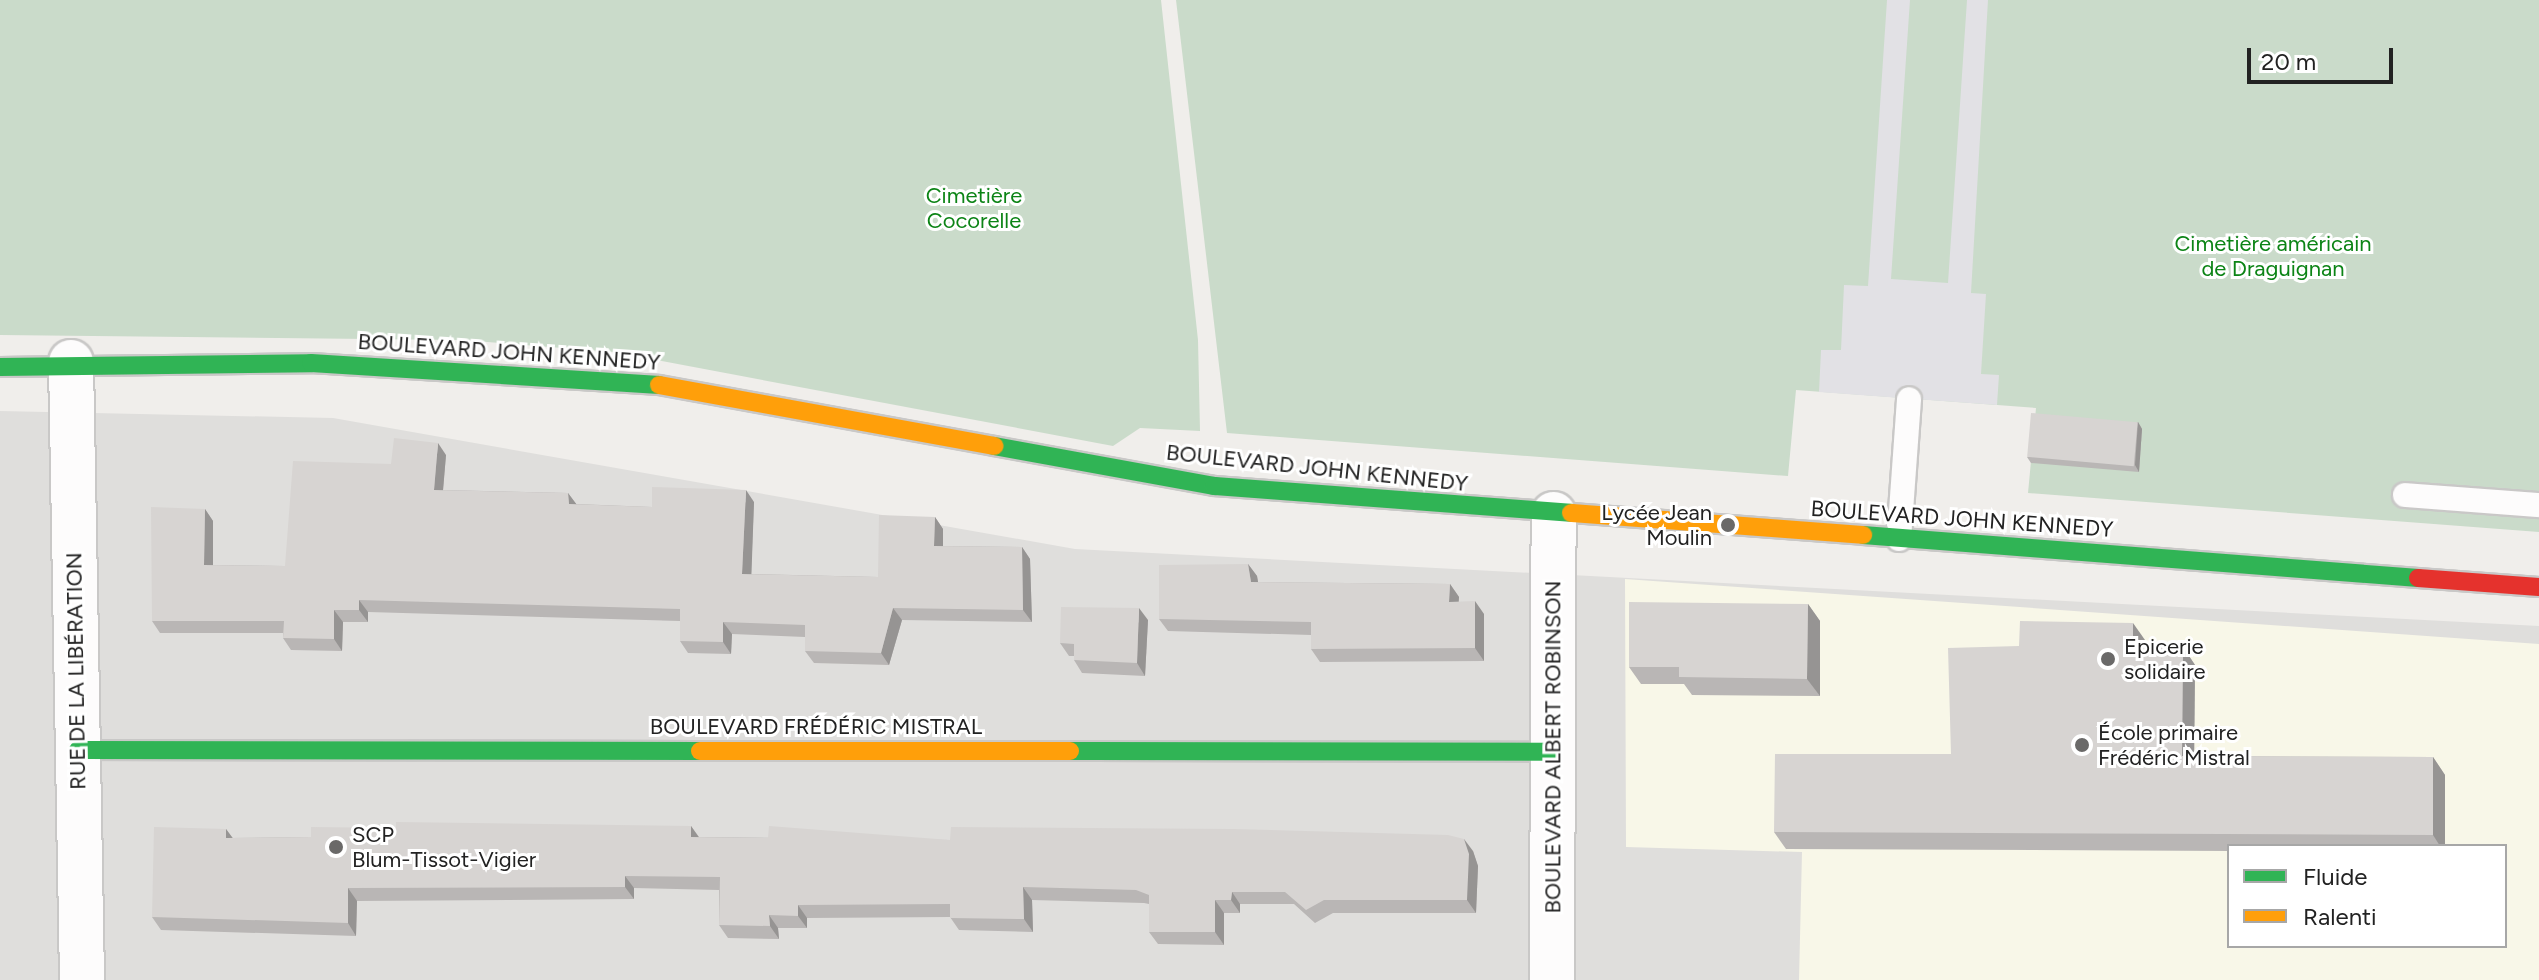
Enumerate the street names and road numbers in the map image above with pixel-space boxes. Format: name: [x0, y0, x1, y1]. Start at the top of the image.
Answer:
street label: BOULEVARD JOHN KENNEDY: [357, 328, 661, 376]
street label: BOULEVARD JOHN KENNEDY: [1165, 439, 1469, 497]
street label: BOULEVARD JOHN KENNEDY: [1810, 495, 2114, 543]
street label: RUE DE LA LIBÉRATION: [61, 552, 91, 790]
street label: BOULEVARD ALBERT ROBINSON: [1540, 580, 1566, 914]
street label: BOULEVARD FRÉDÉRIC MISTRAL: [650, 714, 982, 740]

